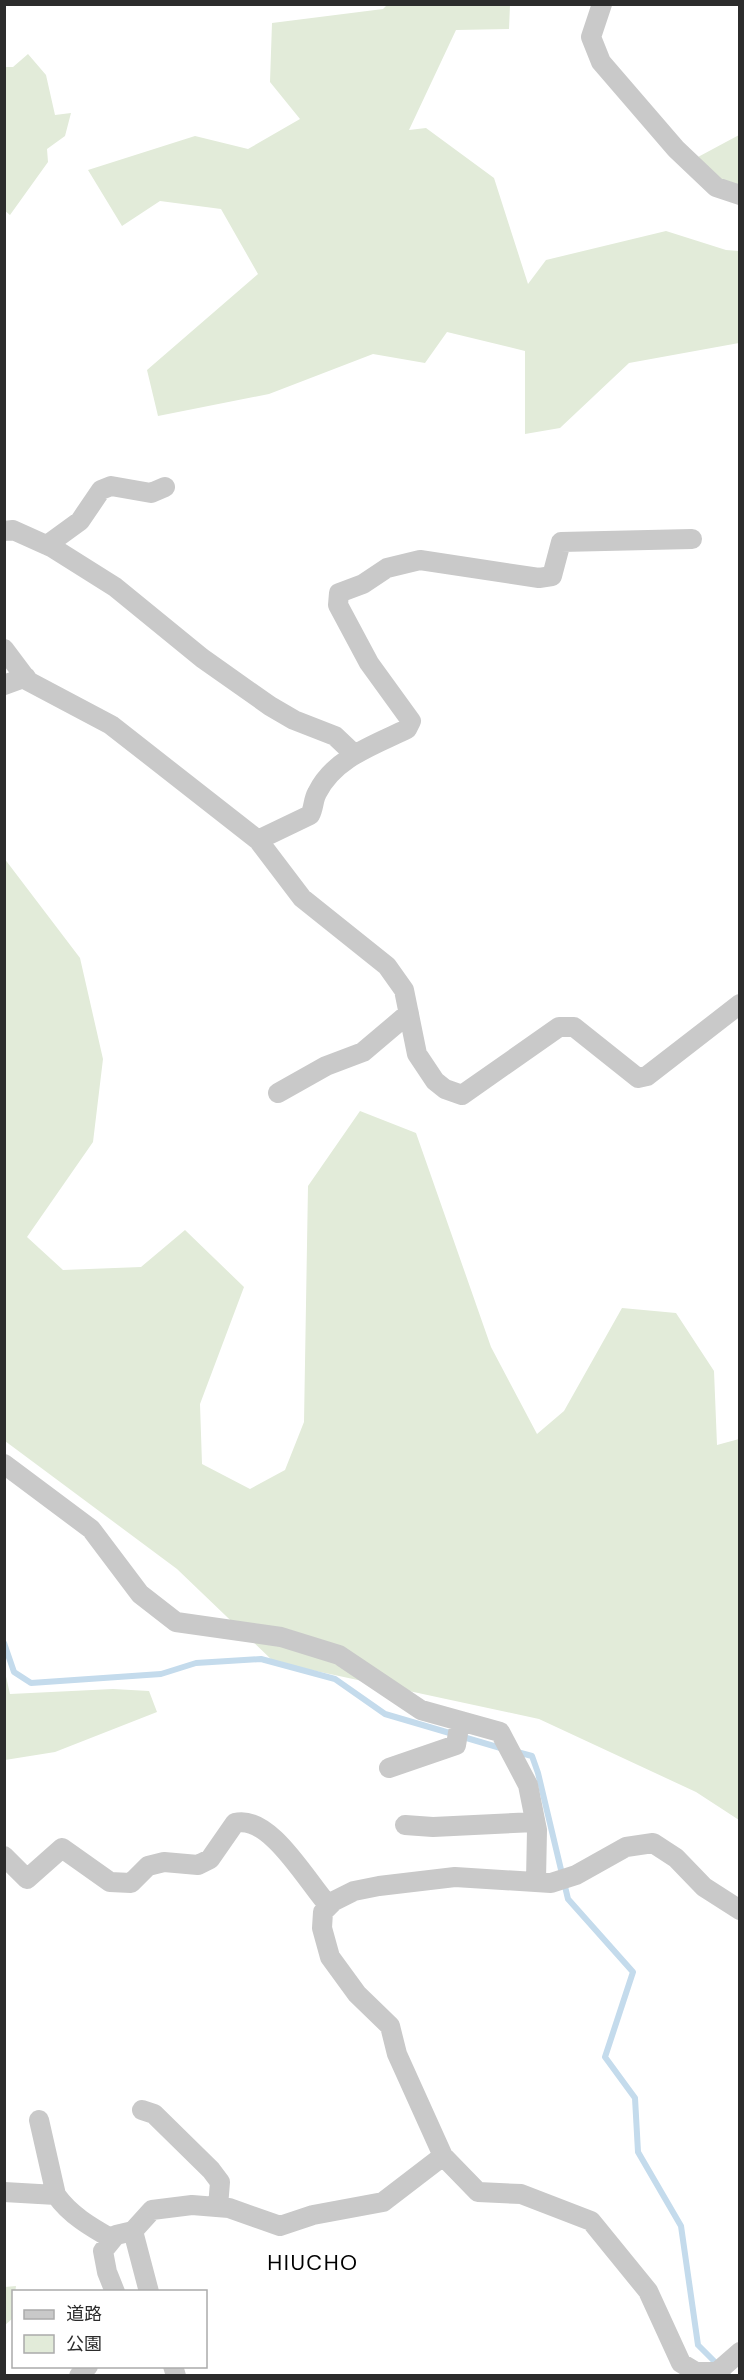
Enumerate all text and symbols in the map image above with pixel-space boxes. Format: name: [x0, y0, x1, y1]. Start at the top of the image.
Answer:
district label: HIUCHO: [267, 2248, 359, 2277]
legend: [12, 2290, 207, 2368]
text: 道路: [66, 2302, 102, 2326]
text: 公園: [66, 2332, 102, 2356]

